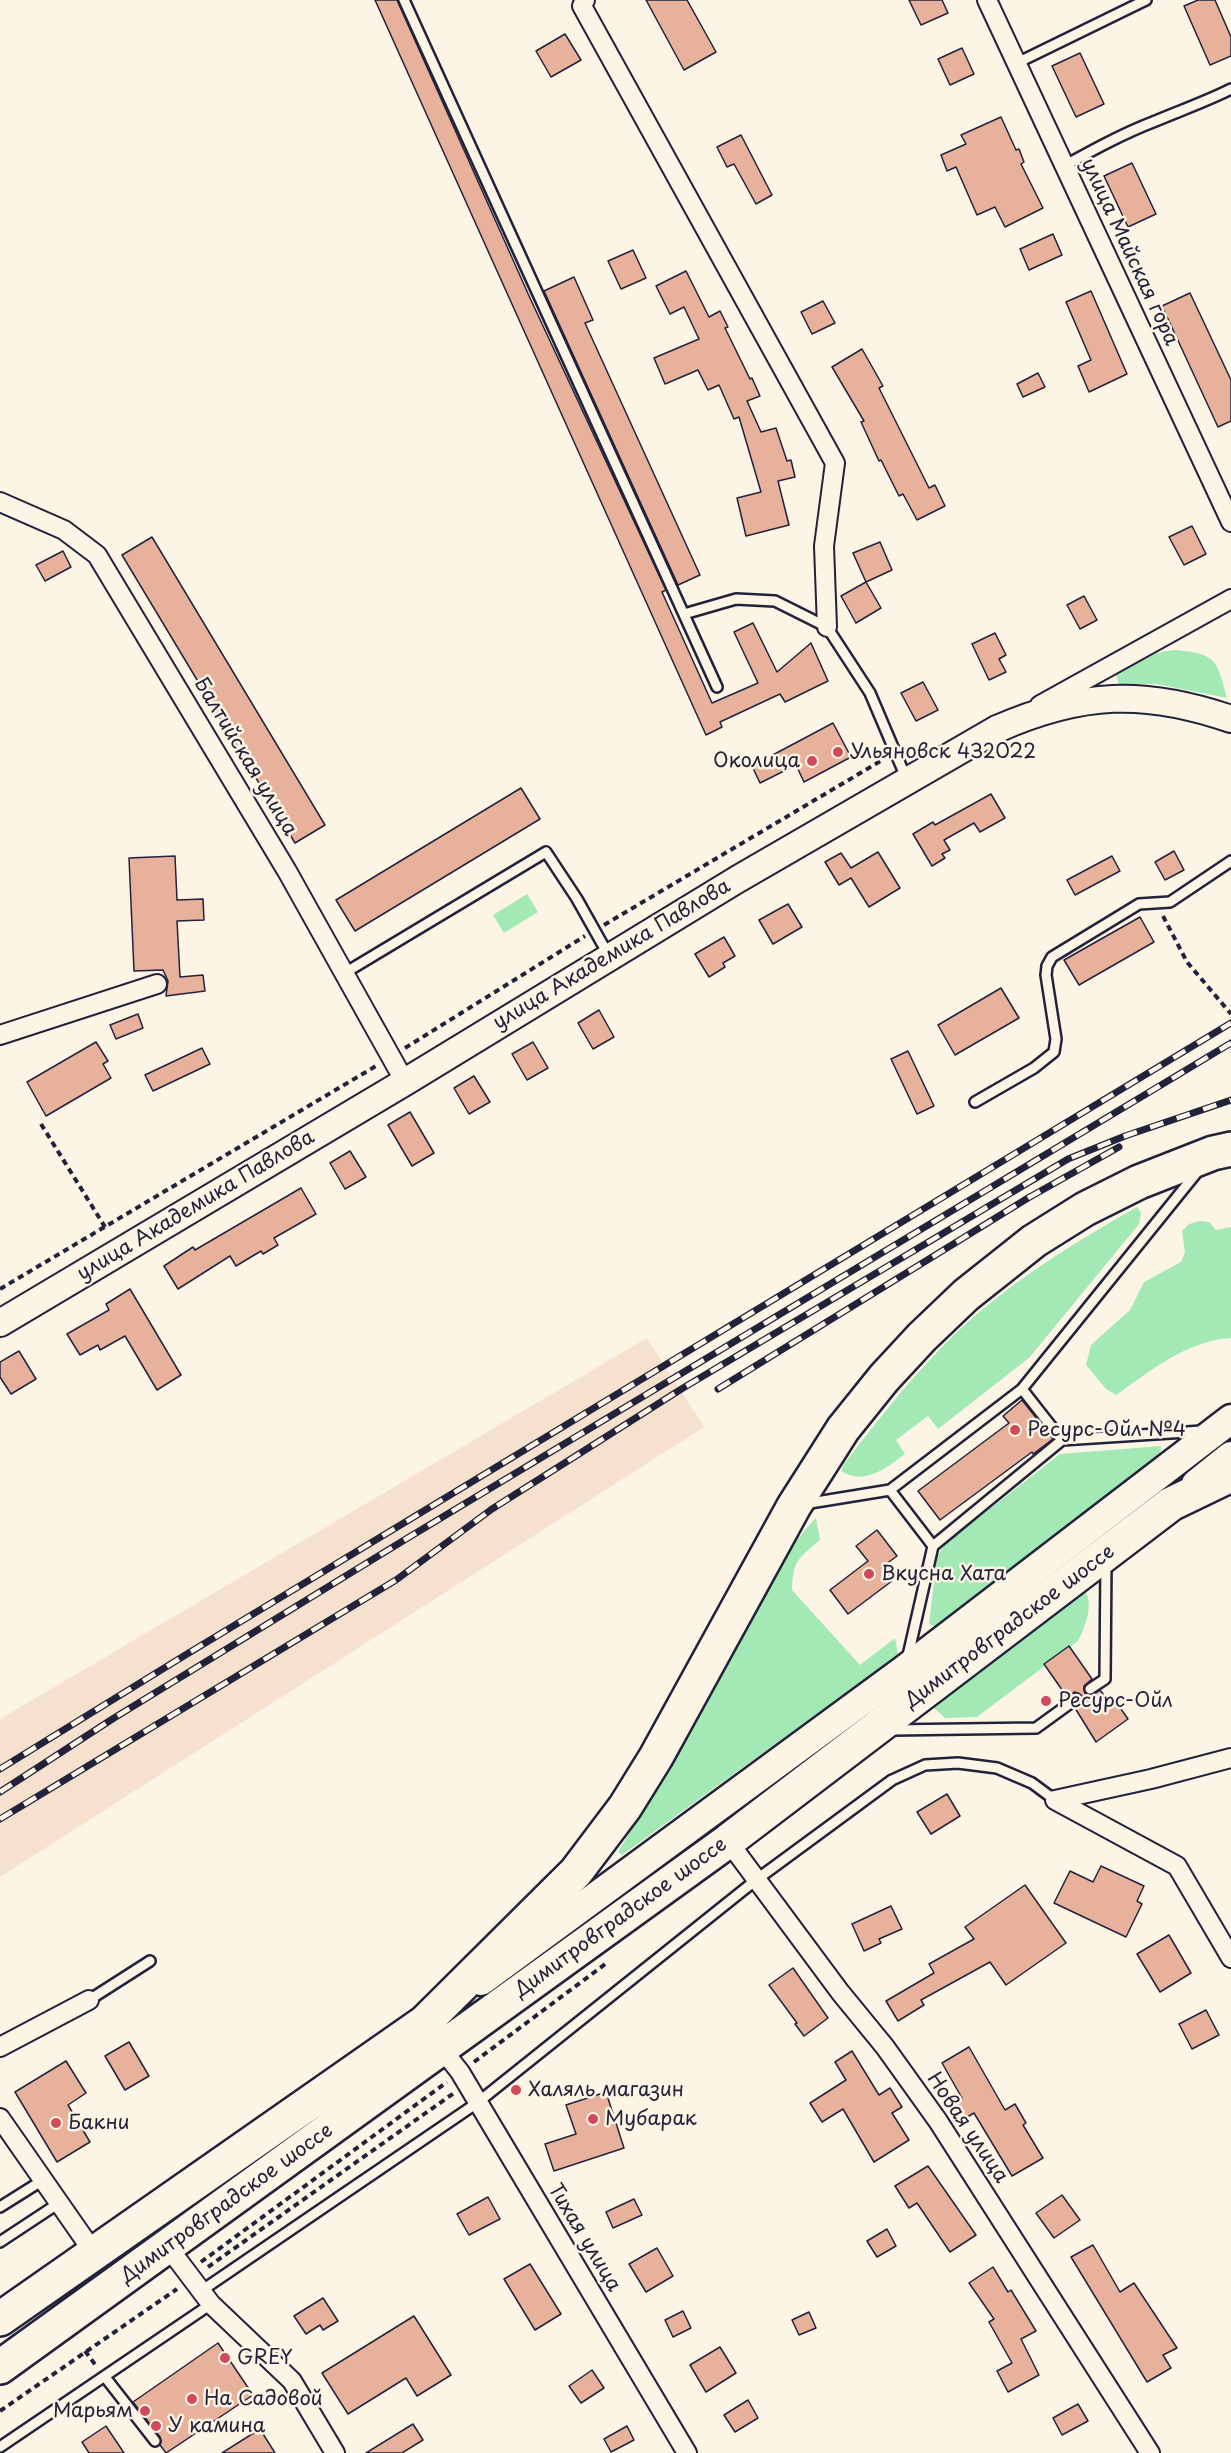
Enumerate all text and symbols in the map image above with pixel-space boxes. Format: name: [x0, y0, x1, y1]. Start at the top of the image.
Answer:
street label: улица Майская гора: [1075, 155, 1183, 349]
street label: Балтийская улица: [188, 674, 302, 840]
place label: Ульяновск 432022: [850, 740, 1036, 764]
marker: Ульяновск 432022: [831, 745, 845, 759]
place label: Околица: [713, 749, 800, 773]
marker: Околица: [805, 754, 819, 768]
street label: улица Академика Павлова: [489, 875, 735, 1035]
street label: улица Академика Павлова: [73, 1126, 319, 1286]
place label: Ресурс-Ойл №4: [1027, 1418, 1186, 1442]
marker: Ресурс-Ойл №4: [1008, 1423, 1022, 1437]
street label: Димитровградское шоссе: [900, 1540, 1120, 1714]
place label: Вкусна Хата: [881, 1562, 1006, 1586]
marker: Вкусна Хата: [862, 1567, 876, 1581]
place label: Ресурс-Ойл: [1058, 1689, 1173, 1713]
marker: Ресурс-Ойл: [1039, 1694, 1053, 1708]
street label: Димитровградское шоссе: [510, 1833, 732, 2003]
street label: Новая улица: [921, 2068, 1013, 2188]
place label: Халяль магазин: [528, 2078, 684, 2102]
marker: Халяль магазин: [509, 2083, 523, 2097]
place label: Мубарак: [605, 2107, 697, 2131]
place label: Бакни: [68, 2111, 130, 2135]
marker: Мубарак: [586, 2112, 600, 2126]
marker: Бакни: [49, 2116, 63, 2130]
street label: Димитровградское шоссе: [116, 2119, 338, 2289]
street label: Тихая улица: [542, 2180, 626, 2296]
place label: GREY: [237, 2346, 293, 2370]
marker: GREY: [218, 2351, 232, 2365]
place label: На Садовой: [204, 2387, 323, 2411]
marker: На Садовой: [185, 2392, 199, 2406]
place label: Марьям: [53, 2399, 133, 2423]
marker: Марьям: [138, 2404, 152, 2418]
place label: У камина: [168, 2414, 265, 2438]
marker: У камина: [149, 2419, 163, 2433]

